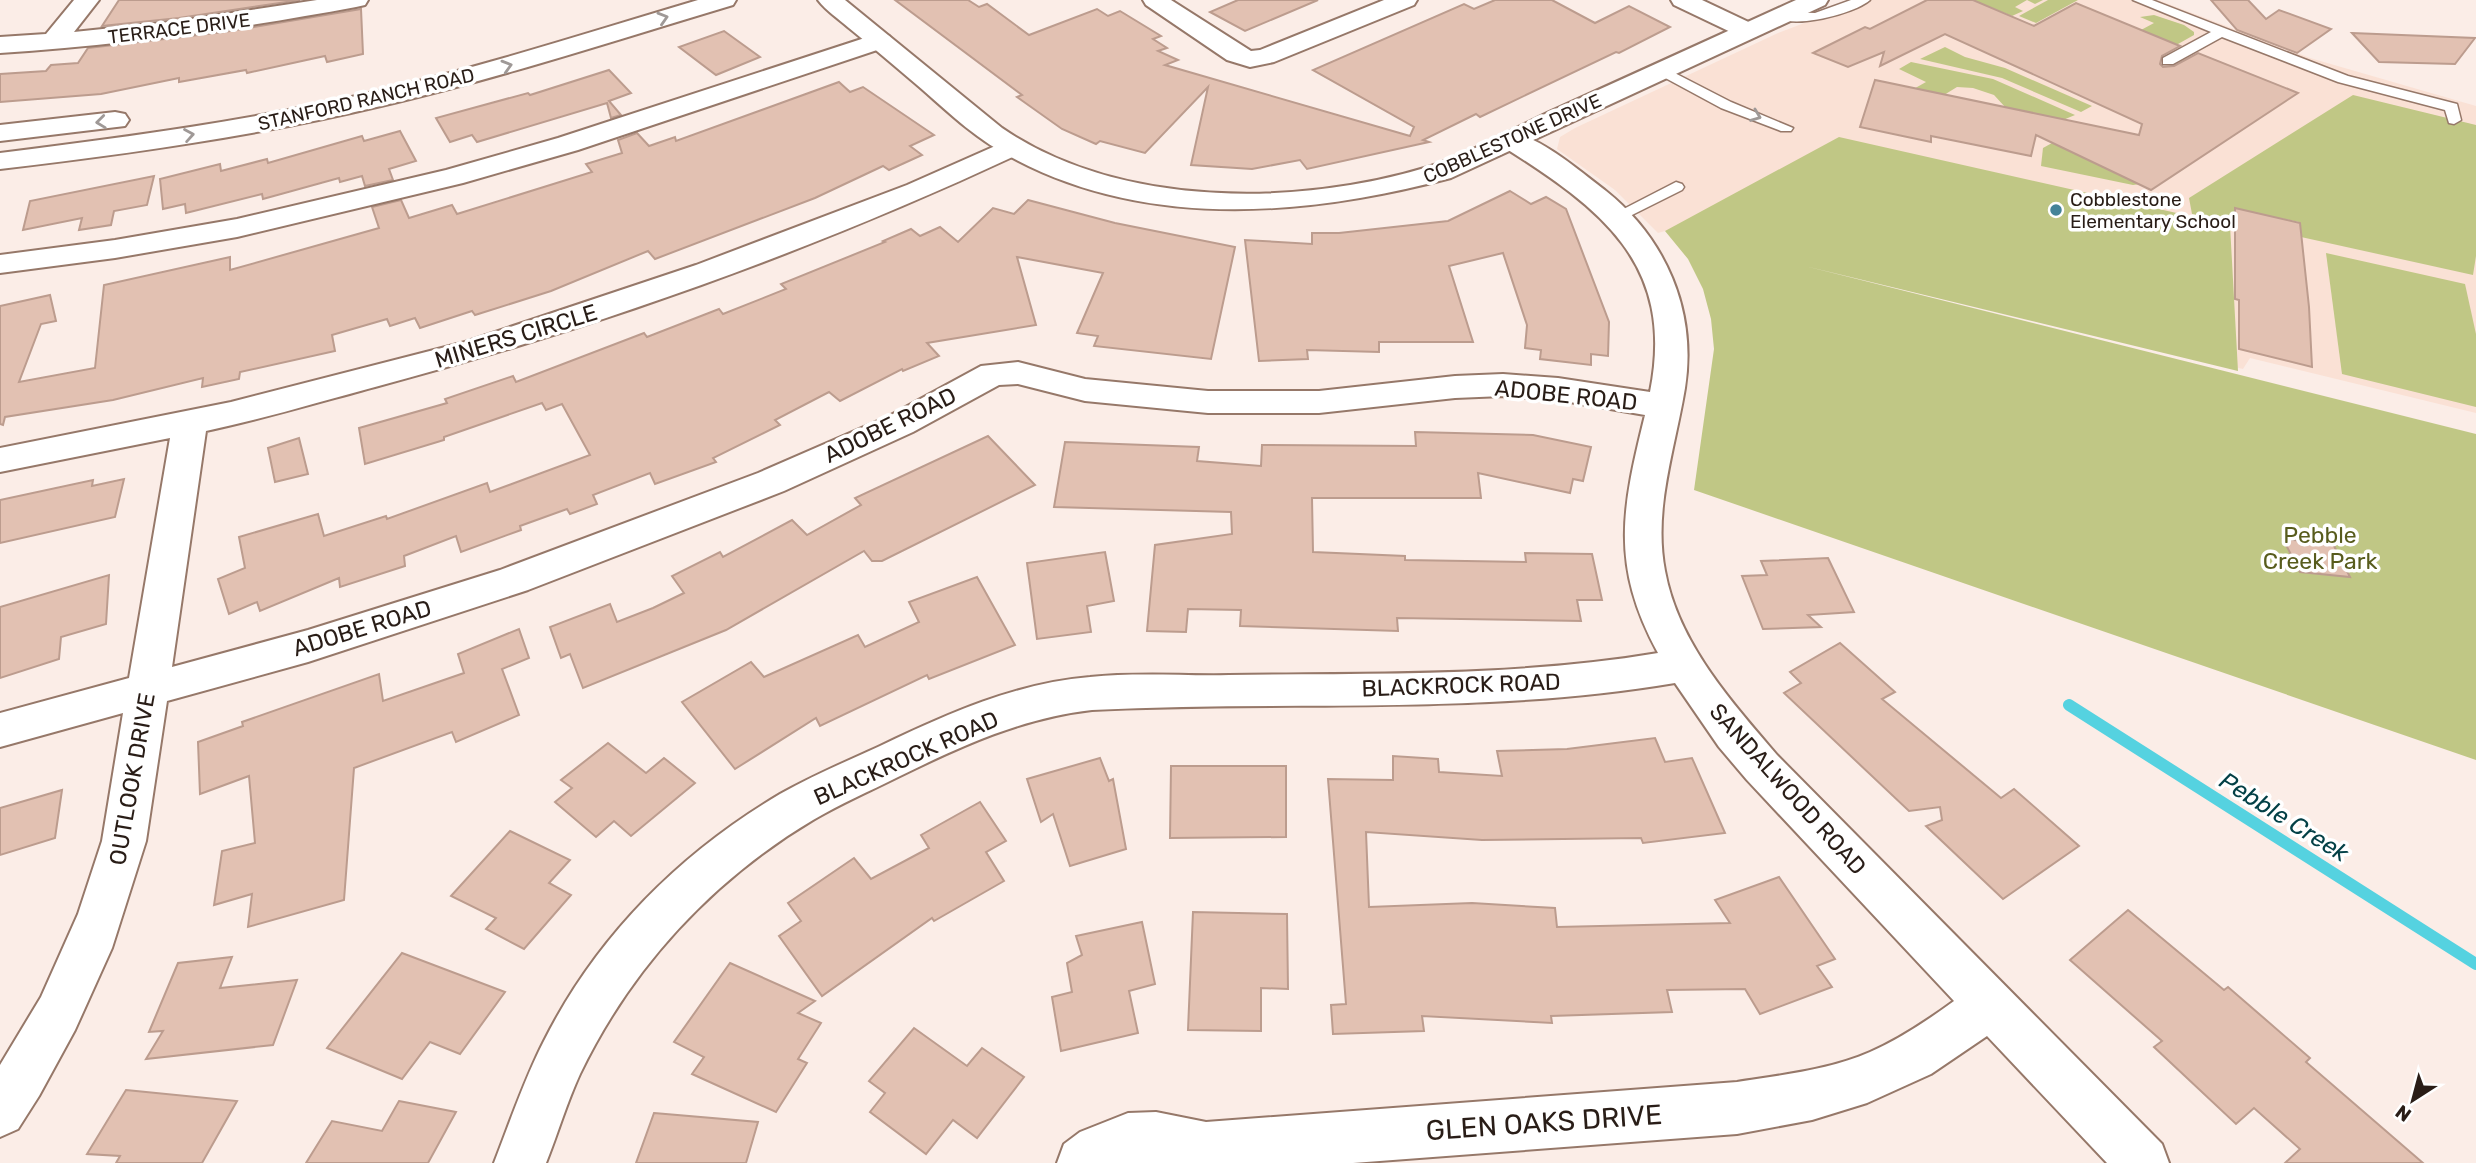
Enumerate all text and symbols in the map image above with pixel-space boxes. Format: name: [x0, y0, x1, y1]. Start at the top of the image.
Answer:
street label: TERRACE DRIVE: [106, 8, 252, 49]
one-way arrow: [656, 12, 668, 27]
one-way arrow: [500, 59, 512, 74]
street label: STANFORD RANCH ROAD: [256, 63, 477, 136]
street label: COBBLESTONE DRIVE: [1420, 89, 1605, 188]
one-way arrow: [1749, 108, 1761, 122]
one-way arrow: [96, 114, 107, 129]
one-way arrow: [183, 128, 195, 143]
place label: Cobblestone Elementary School: [2070, 188, 2236, 233]
marker: Cobblestone Elementary School: [2048, 202, 2064, 218]
street label: MINERS CIRCLE: [431, 298, 601, 374]
street label: ADOBE ROAD: [1493, 374, 1639, 416]
street label: ADOBE ROAD: [819, 381, 961, 469]
park label: Pebble Creek Park: [2263, 521, 2377, 575]
street label: ADOBE ROAD: [289, 594, 435, 662]
street label: BLACKROCK ROAD: [1361, 668, 1561, 702]
street label: OUTLOOK DRIVE: [103, 691, 161, 867]
street label: SANDALWOOD ROAD: [1704, 698, 1872, 880]
street label: BLACKROCK ROAD: [809, 705, 1003, 811]
water label: Pebble Creek: [2214, 766, 2354, 868]
north arrow: [2378, 1065, 2448, 1135]
street label: GLEN OAKS DRIVE: [1425, 1098, 1663, 1147]
text: N: [2391, 1100, 2416, 1127]

